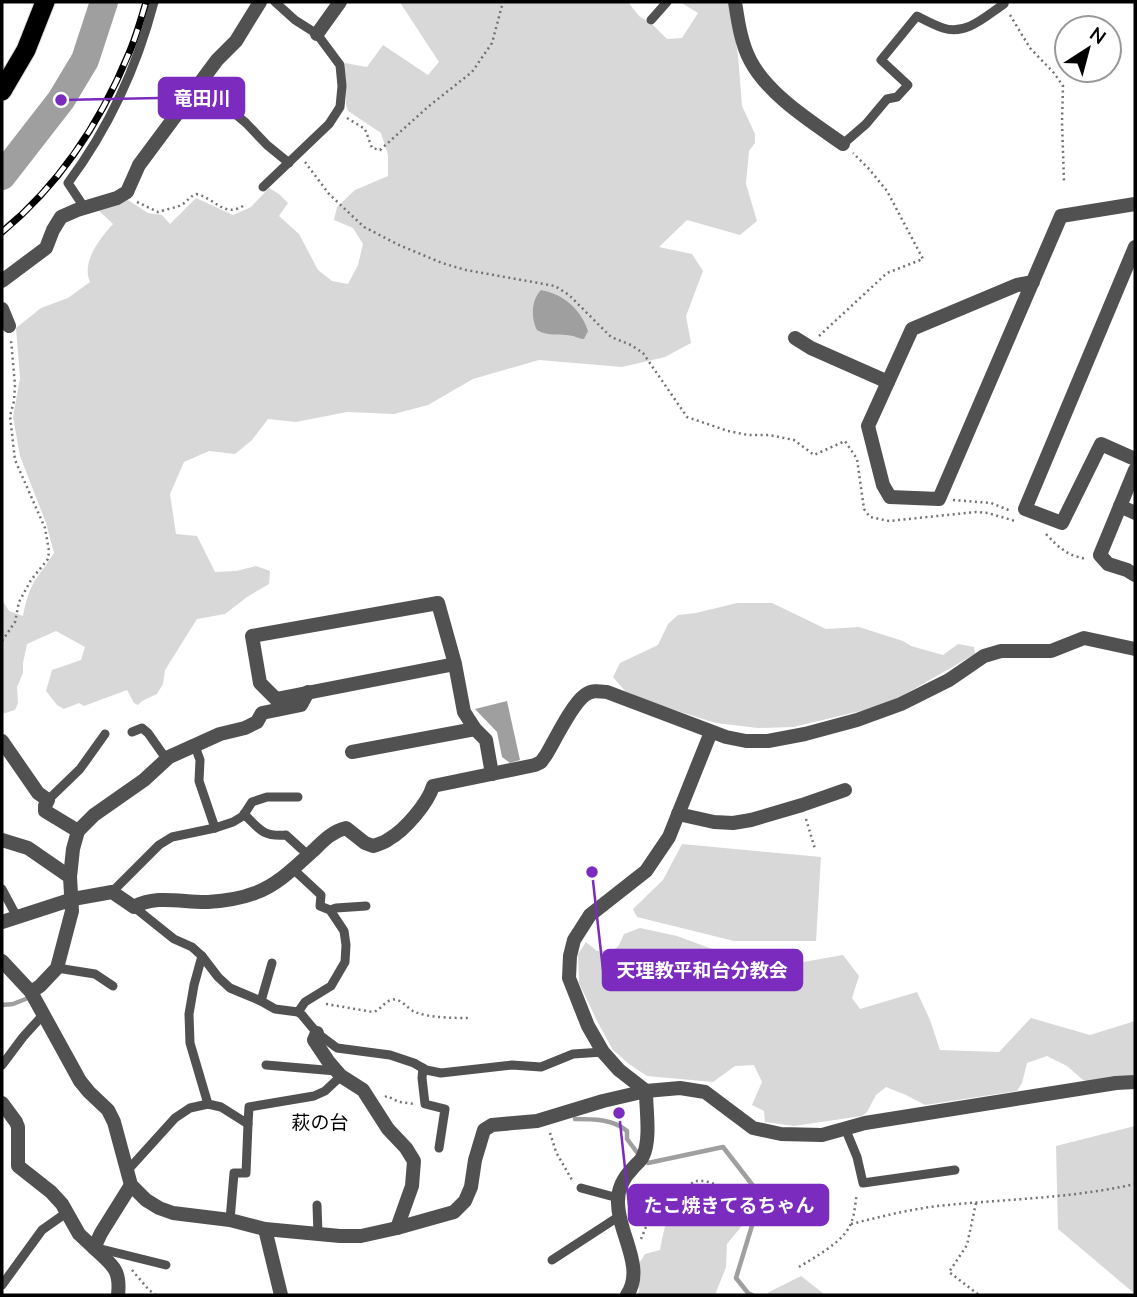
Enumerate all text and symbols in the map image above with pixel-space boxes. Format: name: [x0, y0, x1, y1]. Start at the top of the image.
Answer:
north arrow: [1053, 14, 1123, 84]
text: N: [1084, 21, 1111, 51]
callout: 竜田川: [159, 78, 244, 118]
text: 竜田川: [173, 86, 231, 112]
callout: 天理教平和台分教会: [603, 950, 802, 990]
text: 天理教平和台分教会: [616, 958, 788, 984]
district label: 萩の台: [291, 1110, 349, 1136]
callout: たこ焼きてるちゃん: [629, 1185, 828, 1225]
text: たこ焼きてるちゃん: [643, 1193, 815, 1219]

